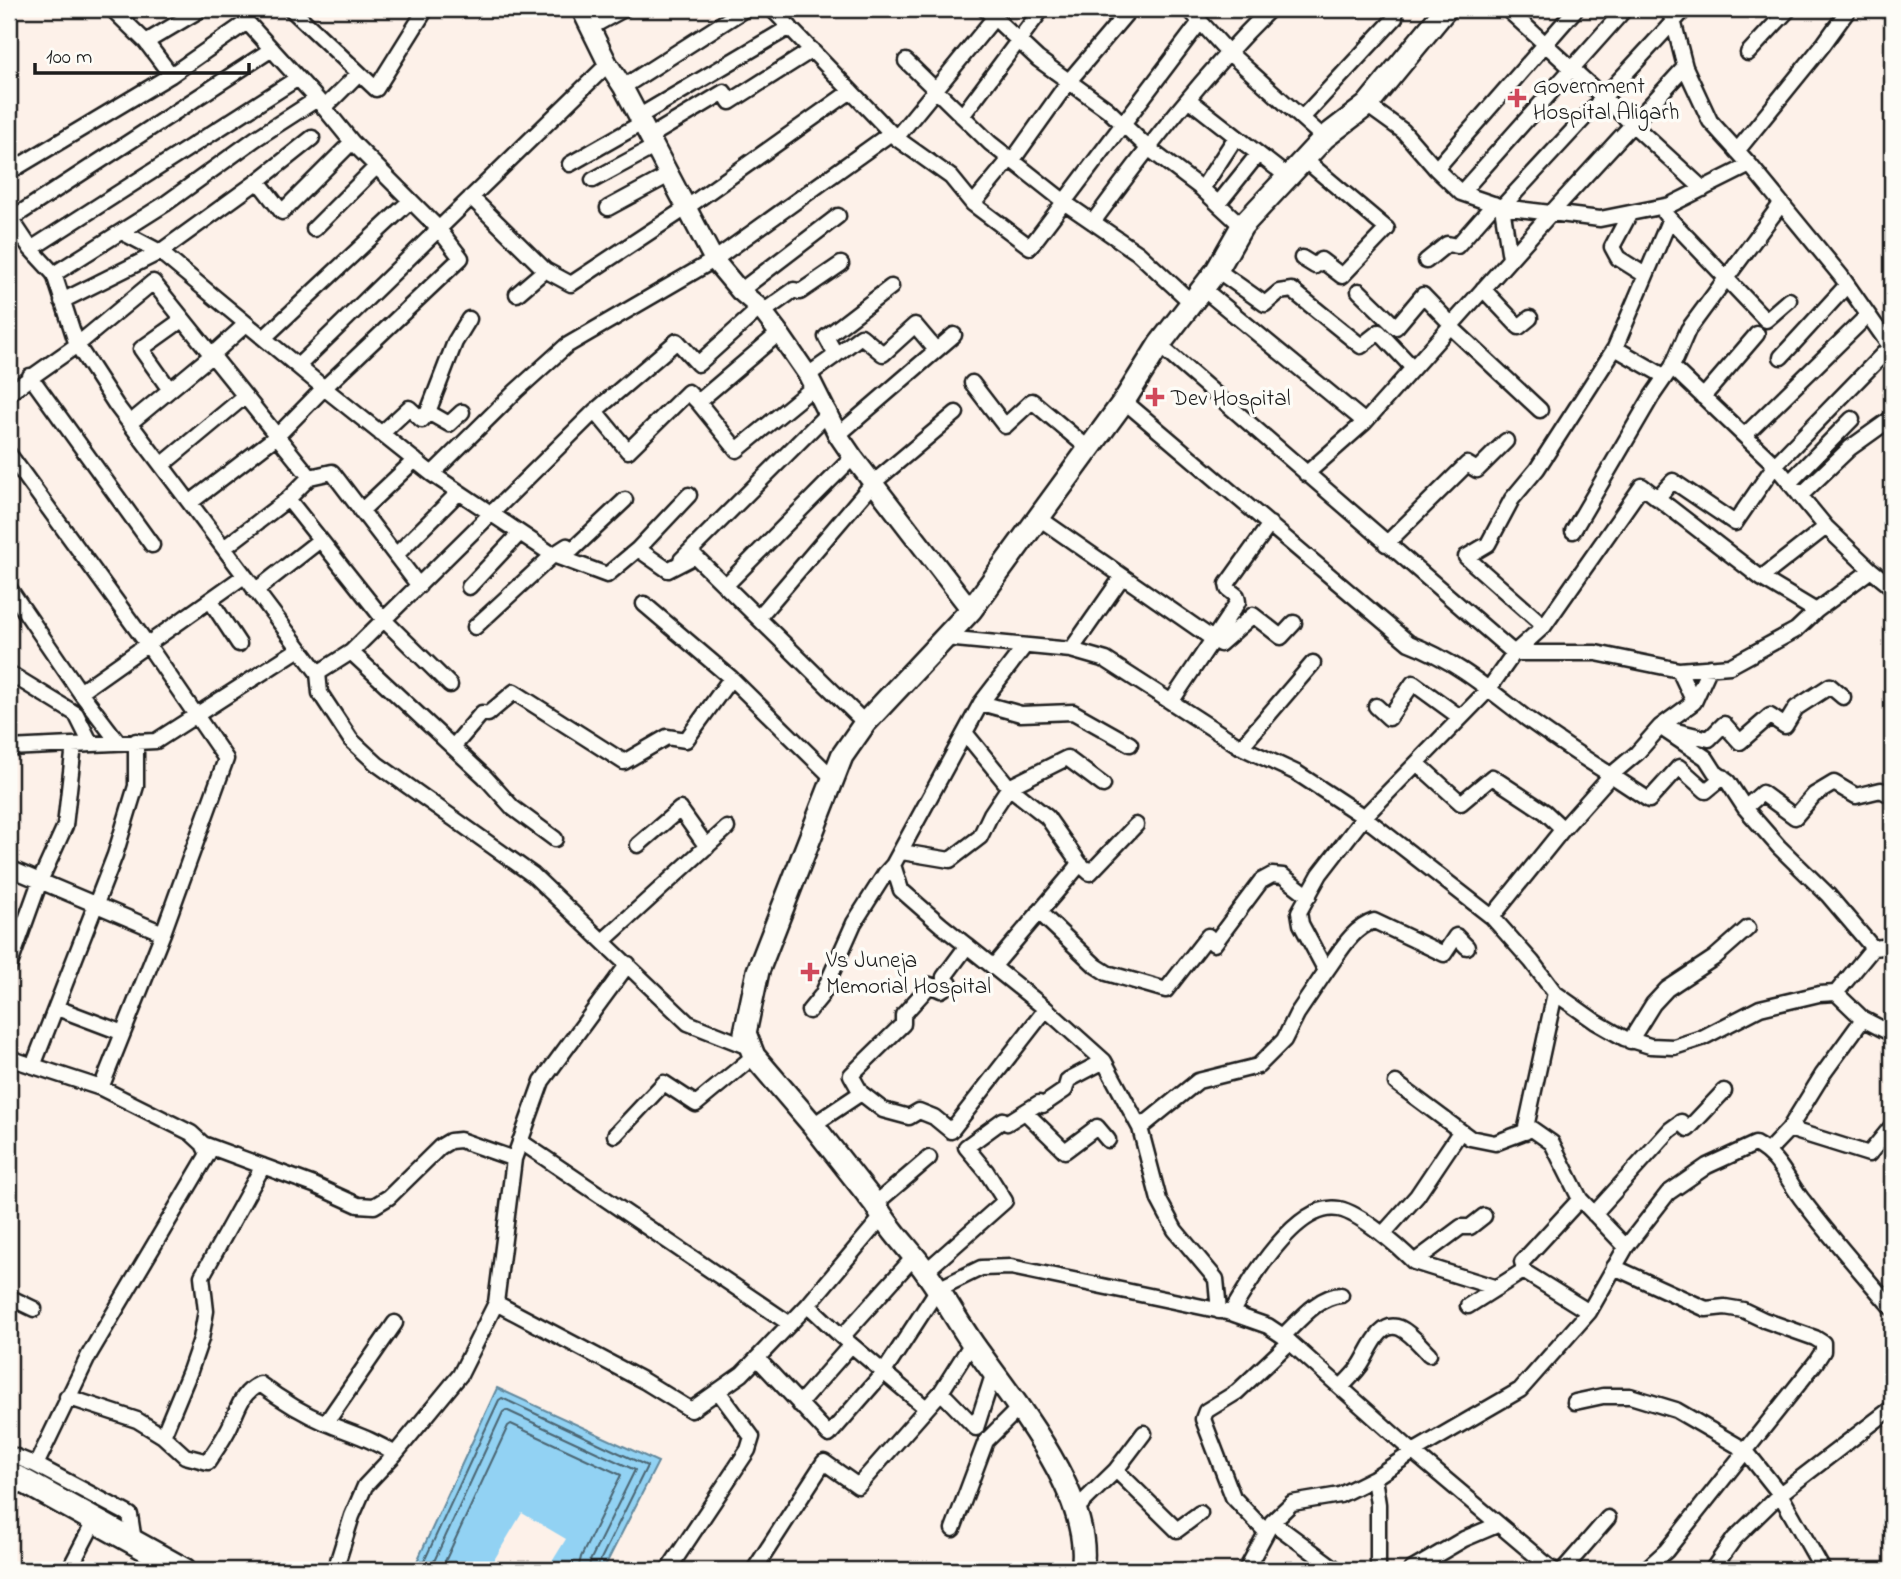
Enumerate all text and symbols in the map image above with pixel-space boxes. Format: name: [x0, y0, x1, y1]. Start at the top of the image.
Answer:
scale bar: [35, 32, 248, 76]
text: 100 m: [46, 43, 92, 73]
place label: Government Hospital Aligarh: [1533, 71, 1679, 131]
marker: Government Hospital Aligarh: [1507, 88, 1527, 108]
place label: Dev Hospital: [1170, 383, 1291, 416]
marker: Dev Hospital: [1145, 387, 1165, 407]
place label: Vs Juneja Memorial Hospital: [825, 945, 991, 1004]
marker: Vs Juneja Memorial Hospital: [800, 962, 820, 982]

